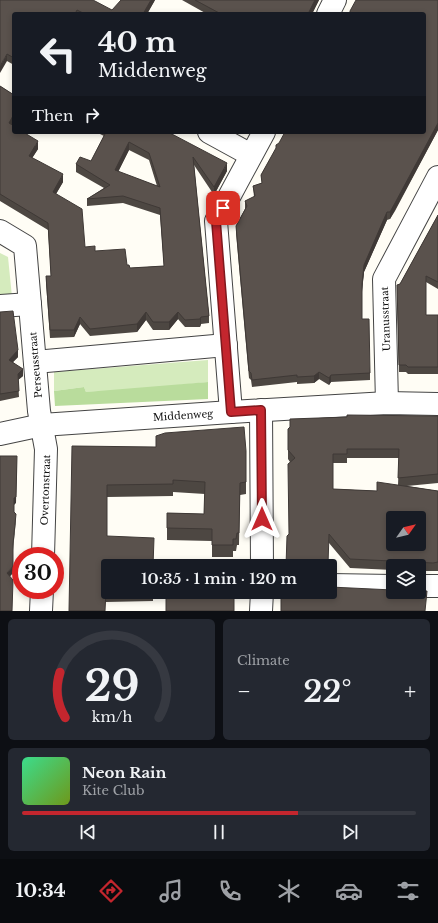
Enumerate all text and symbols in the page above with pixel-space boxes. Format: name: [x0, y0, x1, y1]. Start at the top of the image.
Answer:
text: 40 m: [98, 25, 176, 60]
icon: left: [32, 28, 84, 80]
text: Middenweg: [98, 60, 207, 82]
icon: right: [81, 104, 103, 126]
text: Then: [32, 106, 73, 125]
pin: [206, 191, 240, 225]
icon: arrive: [212, 197, 234, 219]
street label: Uranusstraat: [378, 286, 393, 352]
street label: Perseusstraat: [26, 331, 45, 399]
street label: Middenweg: [152, 407, 215, 424]
street label: Overtonstraat: [38, 454, 53, 526]
position arrow: [241, 498, 283, 540]
north arrow: [386, 511, 426, 551]
map controls: [386, 511, 426, 599]
speed limit sign: 30: [12, 547, 64, 599]
button: layers: [386, 559, 426, 599]
text: 10:35 · 1 min · 120 m: [141, 569, 297, 588]
text: Climate: [237, 652, 290, 669]
text: 29: [84, 660, 139, 711]
text: 22°: [303, 673, 352, 710]
text: −: [237, 678, 251, 705]
text: +: [404, 678, 416, 705]
text: km/h: [91, 707, 132, 725]
text: Neon Rain: [82, 763, 166, 782]
text: Kite Club: [82, 782, 145, 799]
icon: previous: [77, 821, 99, 843]
icon: pause: [208, 821, 230, 843]
icon: next: [339, 821, 361, 843]
icon: directions: [97, 877, 125, 905]
icon: music: [157, 877, 185, 905]
icon: phone: [216, 877, 244, 905]
icon: climate: [275, 877, 303, 905]
icon: car: [335, 877, 363, 905]
icon: filters: [394, 877, 422, 905]
text: 10:34: [16, 880, 66, 902]

